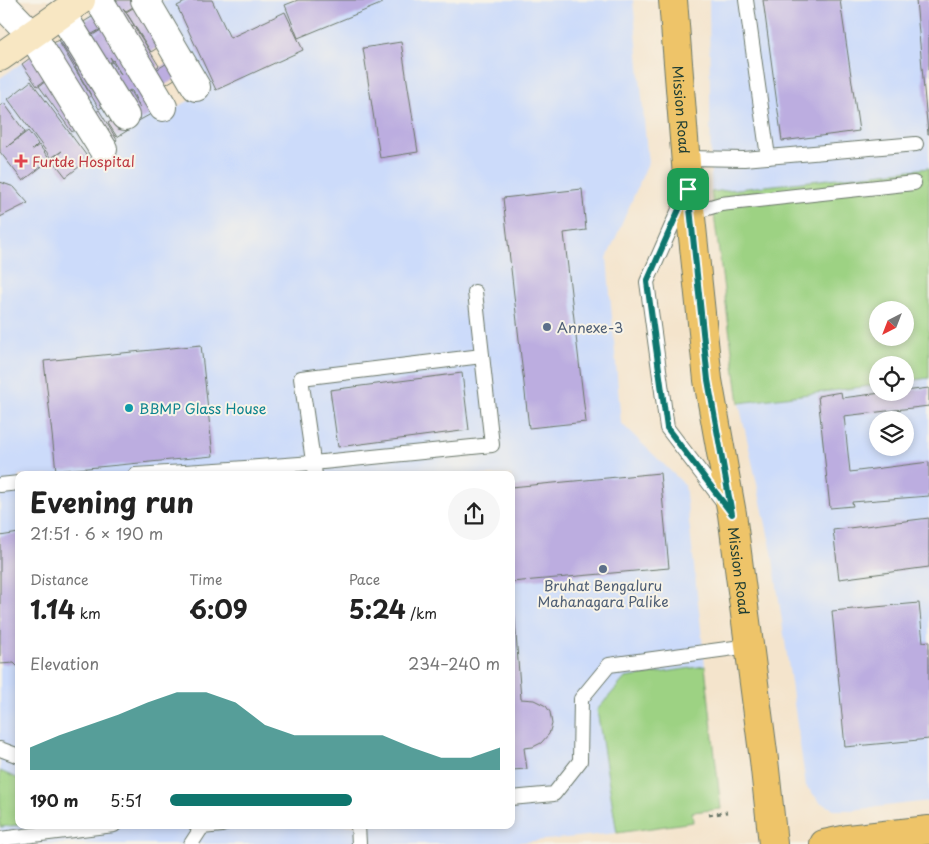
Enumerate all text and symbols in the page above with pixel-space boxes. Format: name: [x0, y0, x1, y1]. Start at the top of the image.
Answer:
street label: Mission Road: [668, 65, 696, 155]
place label: Furtde Hospital: [32, 151, 135, 172]
marker: Furtde Hospital: [14, 154, 28, 168]
pin: [667, 168, 709, 210]
icon: arrive: [674, 175, 702, 203]
north arrow: [869, 301, 914, 346]
map controls: [869, 301, 914, 456]
place label: Annexe-3: [557, 317, 623, 338]
marker: Annexe-3: [541, 321, 553, 333]
button: locate: [869, 356, 914, 401]
place label: BBMP Glass House: [139, 398, 267, 419]
marker: BBMP Glass House: [123, 402, 135, 414]
button: layers: [869, 411, 914, 456]
text: Evening run: [30, 480, 194, 523]
button: share: [448, 488, 500, 540]
text: 21:51 · 6 × 190 m: [30, 521, 163, 545]
street label: Mission Road: [723, 526, 756, 616]
marker: Bruhat Bengaluru Mahanagara Palike: [597, 563, 609, 575]
text: Distance: [30, 569, 89, 590]
text: Time: [189, 569, 222, 590]
text: Pace: [349, 569, 380, 590]
place label: Bruhat Bengaluru Mahanagara Palike: [537, 575, 669, 612]
text: 1.14: [30, 590, 75, 628]
text: 6:09: [189, 590, 248, 628]
text: 5:24: [349, 590, 406, 628]
text: km: [75, 603, 101, 624]
text: /km: [406, 603, 437, 624]
text: Elevation: [30, 651, 99, 675]
text: 234–240 m: [408, 651, 500, 675]
text: 190 m: [30, 788, 78, 812]
text: 5:51: [110, 788, 142, 812]

